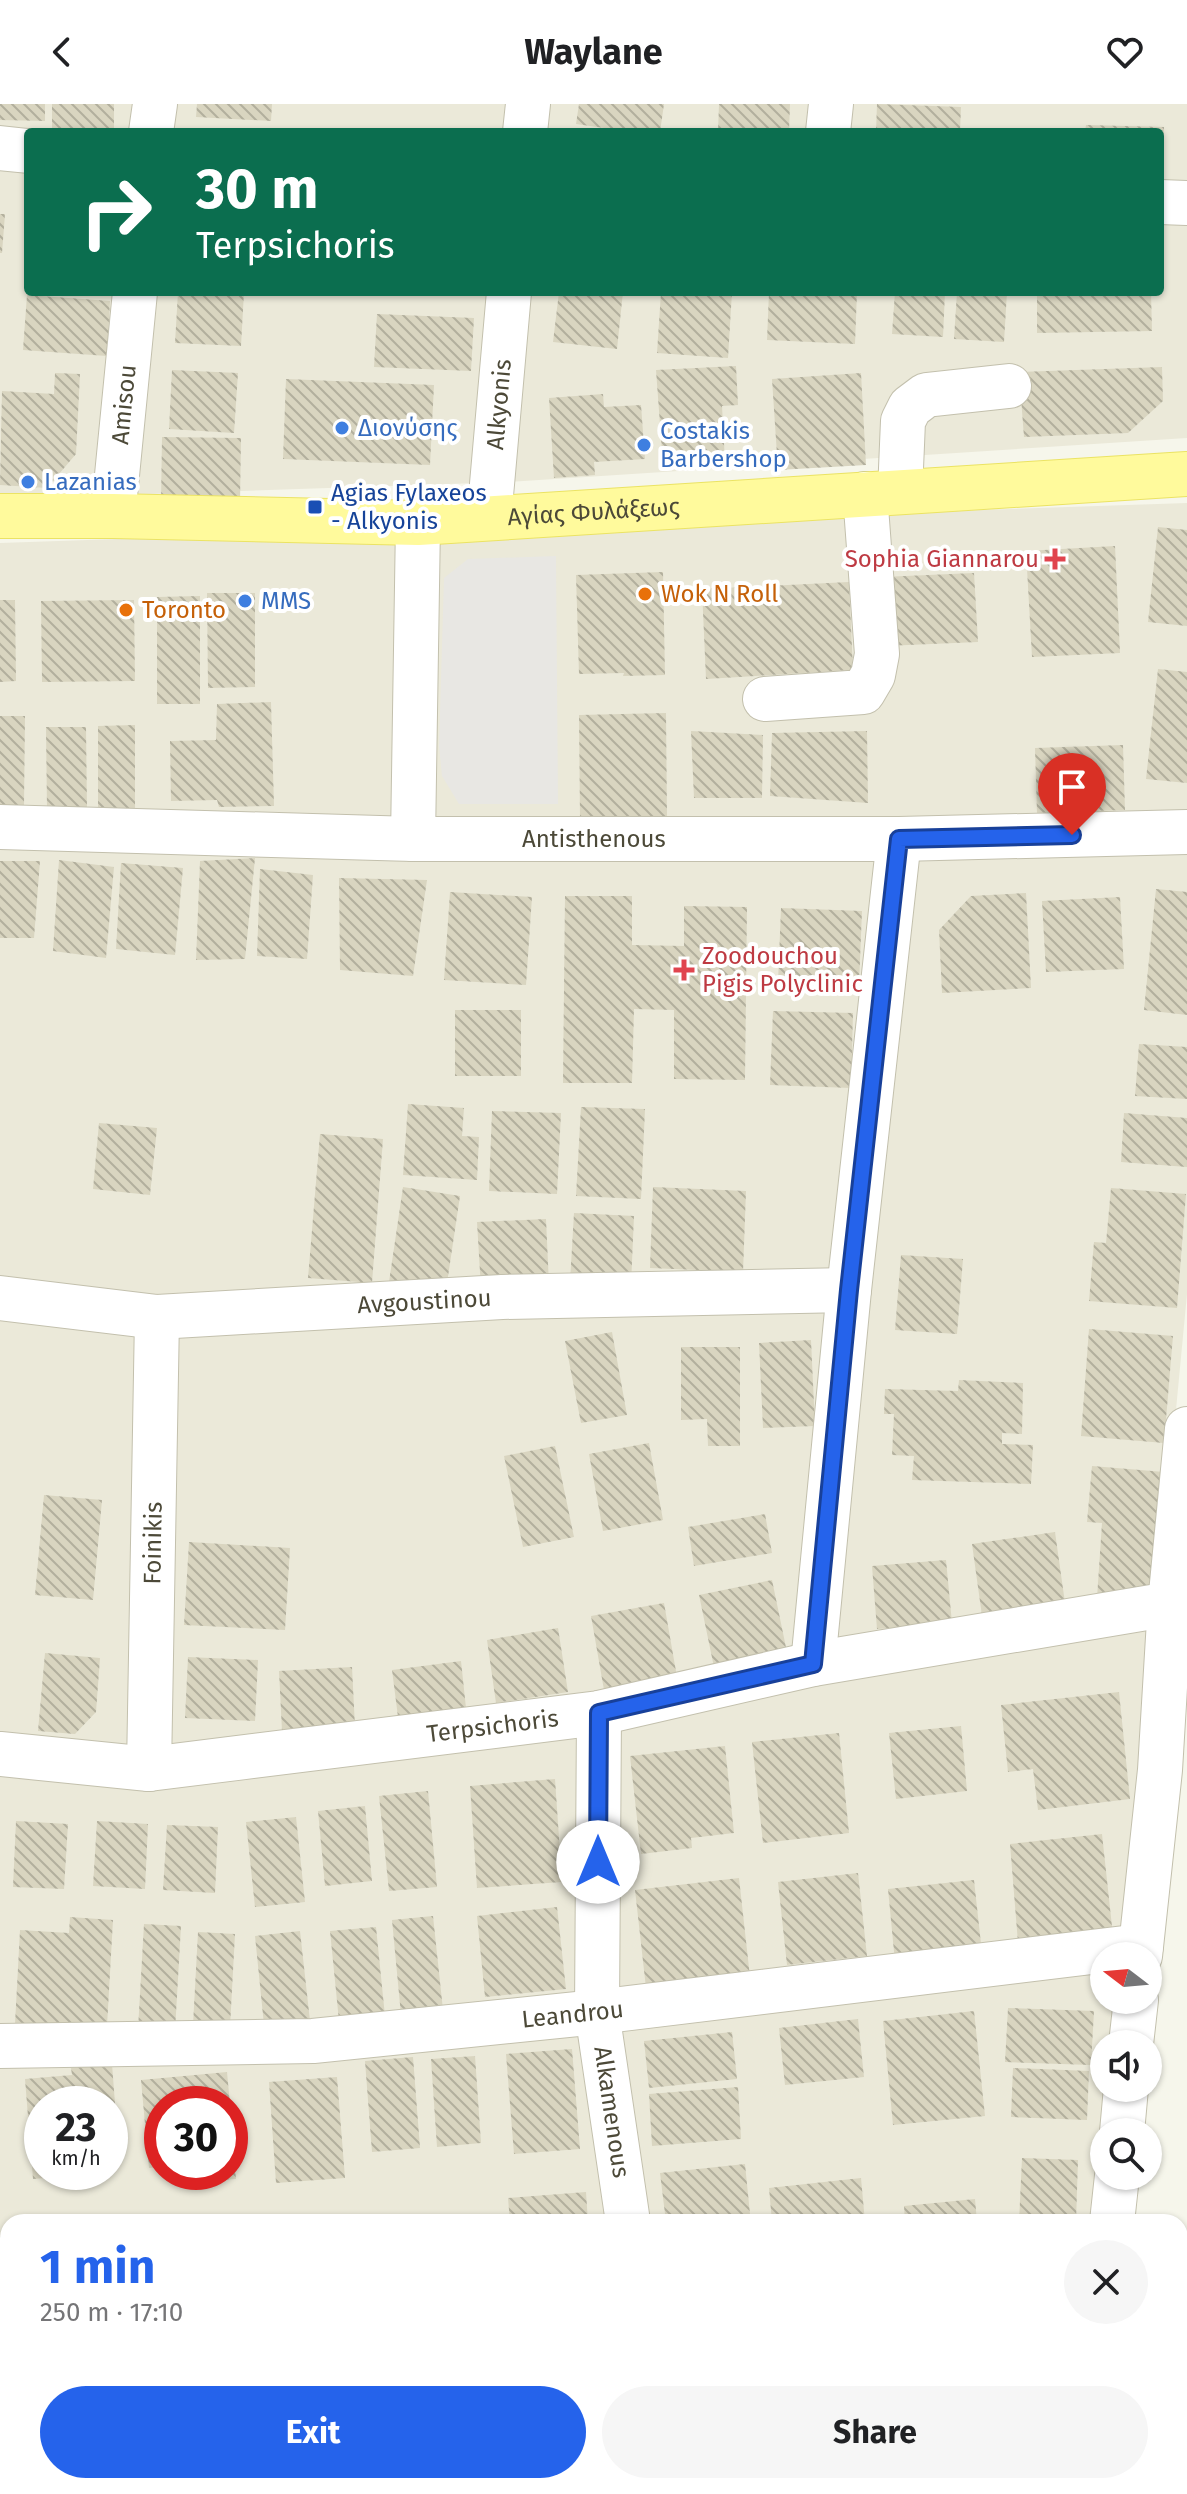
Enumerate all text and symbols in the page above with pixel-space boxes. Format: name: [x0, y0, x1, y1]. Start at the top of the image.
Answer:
icon: back: [40, 30, 84, 74]
text: Waylane: [524, 30, 663, 74]
icon: heart: [1103, 30, 1147, 74]
text: 30 m: [196, 156, 318, 223]
icon: right: [64, 160, 168, 264]
text: Terpsichoris: [196, 224, 395, 268]
street label: Alkyonis: [481, 358, 517, 451]
street label: Amisou: [106, 363, 142, 446]
place label: Διονύσης: [358, 414, 458, 442]
place label: Costakis Barbershop: [660, 417, 787, 473]
marker: Διονύσης: [333, 419, 351, 437]
marker: Costakis Barbershop: [635, 436, 653, 454]
place label: Lazanias: [44, 468, 137, 496]
marker: Lazanias: [19, 473, 37, 491]
place label: Agias Fylaxeos - Alkyonis: [331, 479, 487, 535]
street label: Αγίας Φυλάξεως: [507, 492, 680, 531]
marker: Agias Fylaxeos - Alkyonis: [306, 498, 324, 516]
place label: Sophia Giannarou: [845, 545, 1039, 573]
marker: Sophia Giannarou: [1046, 550, 1064, 568]
place label: Wok N Roll: [661, 580, 778, 608]
marker: Wok N Roll: [636, 585, 654, 603]
place label: MMS: [261, 587, 311, 615]
marker: MMS: [236, 592, 254, 610]
place label: Toronto: [142, 596, 226, 624]
marker: Toronto: [117, 601, 135, 619]
pin: [1038, 753, 1106, 835]
icon: arrive: [1050, 765, 1094, 809]
street label: Antisthenous: [522, 825, 666, 853]
place label: Zoodouchou Pigis Polyclinic: [702, 942, 863, 998]
marker: Zoodouchou Pigis Polyclinic: [673, 959, 695, 981]
street label: Avgoustinou: [357, 1284, 492, 1319]
street label: Foinikis: [138, 1501, 168, 1585]
street label: Terpsichoris: [425, 1704, 560, 1748]
position arrow: [556, 1820, 640, 1904]
north arrow: [1090, 1942, 1162, 2014]
map controls: [1090, 1942, 1162, 2190]
street label: Leandrou: [520, 1995, 625, 2034]
button: sound: [1090, 2030, 1162, 2102]
street label: Alkamenous: [588, 2044, 635, 2180]
speed limit sign: 30: [144, 2086, 248, 2190]
text: 23: [55, 2104, 97, 2152]
button: search: [1090, 2118, 1162, 2190]
text: km/h: [51, 2146, 101, 2170]
text: 1 min: [40, 2238, 155, 2296]
button: close: [1064, 2240, 1148, 2324]
text: 250 m · 17:10: [40, 2297, 183, 2328]
button: Exit: [40, 2386, 586, 2478]
button: Share: [602, 2386, 1148, 2478]

